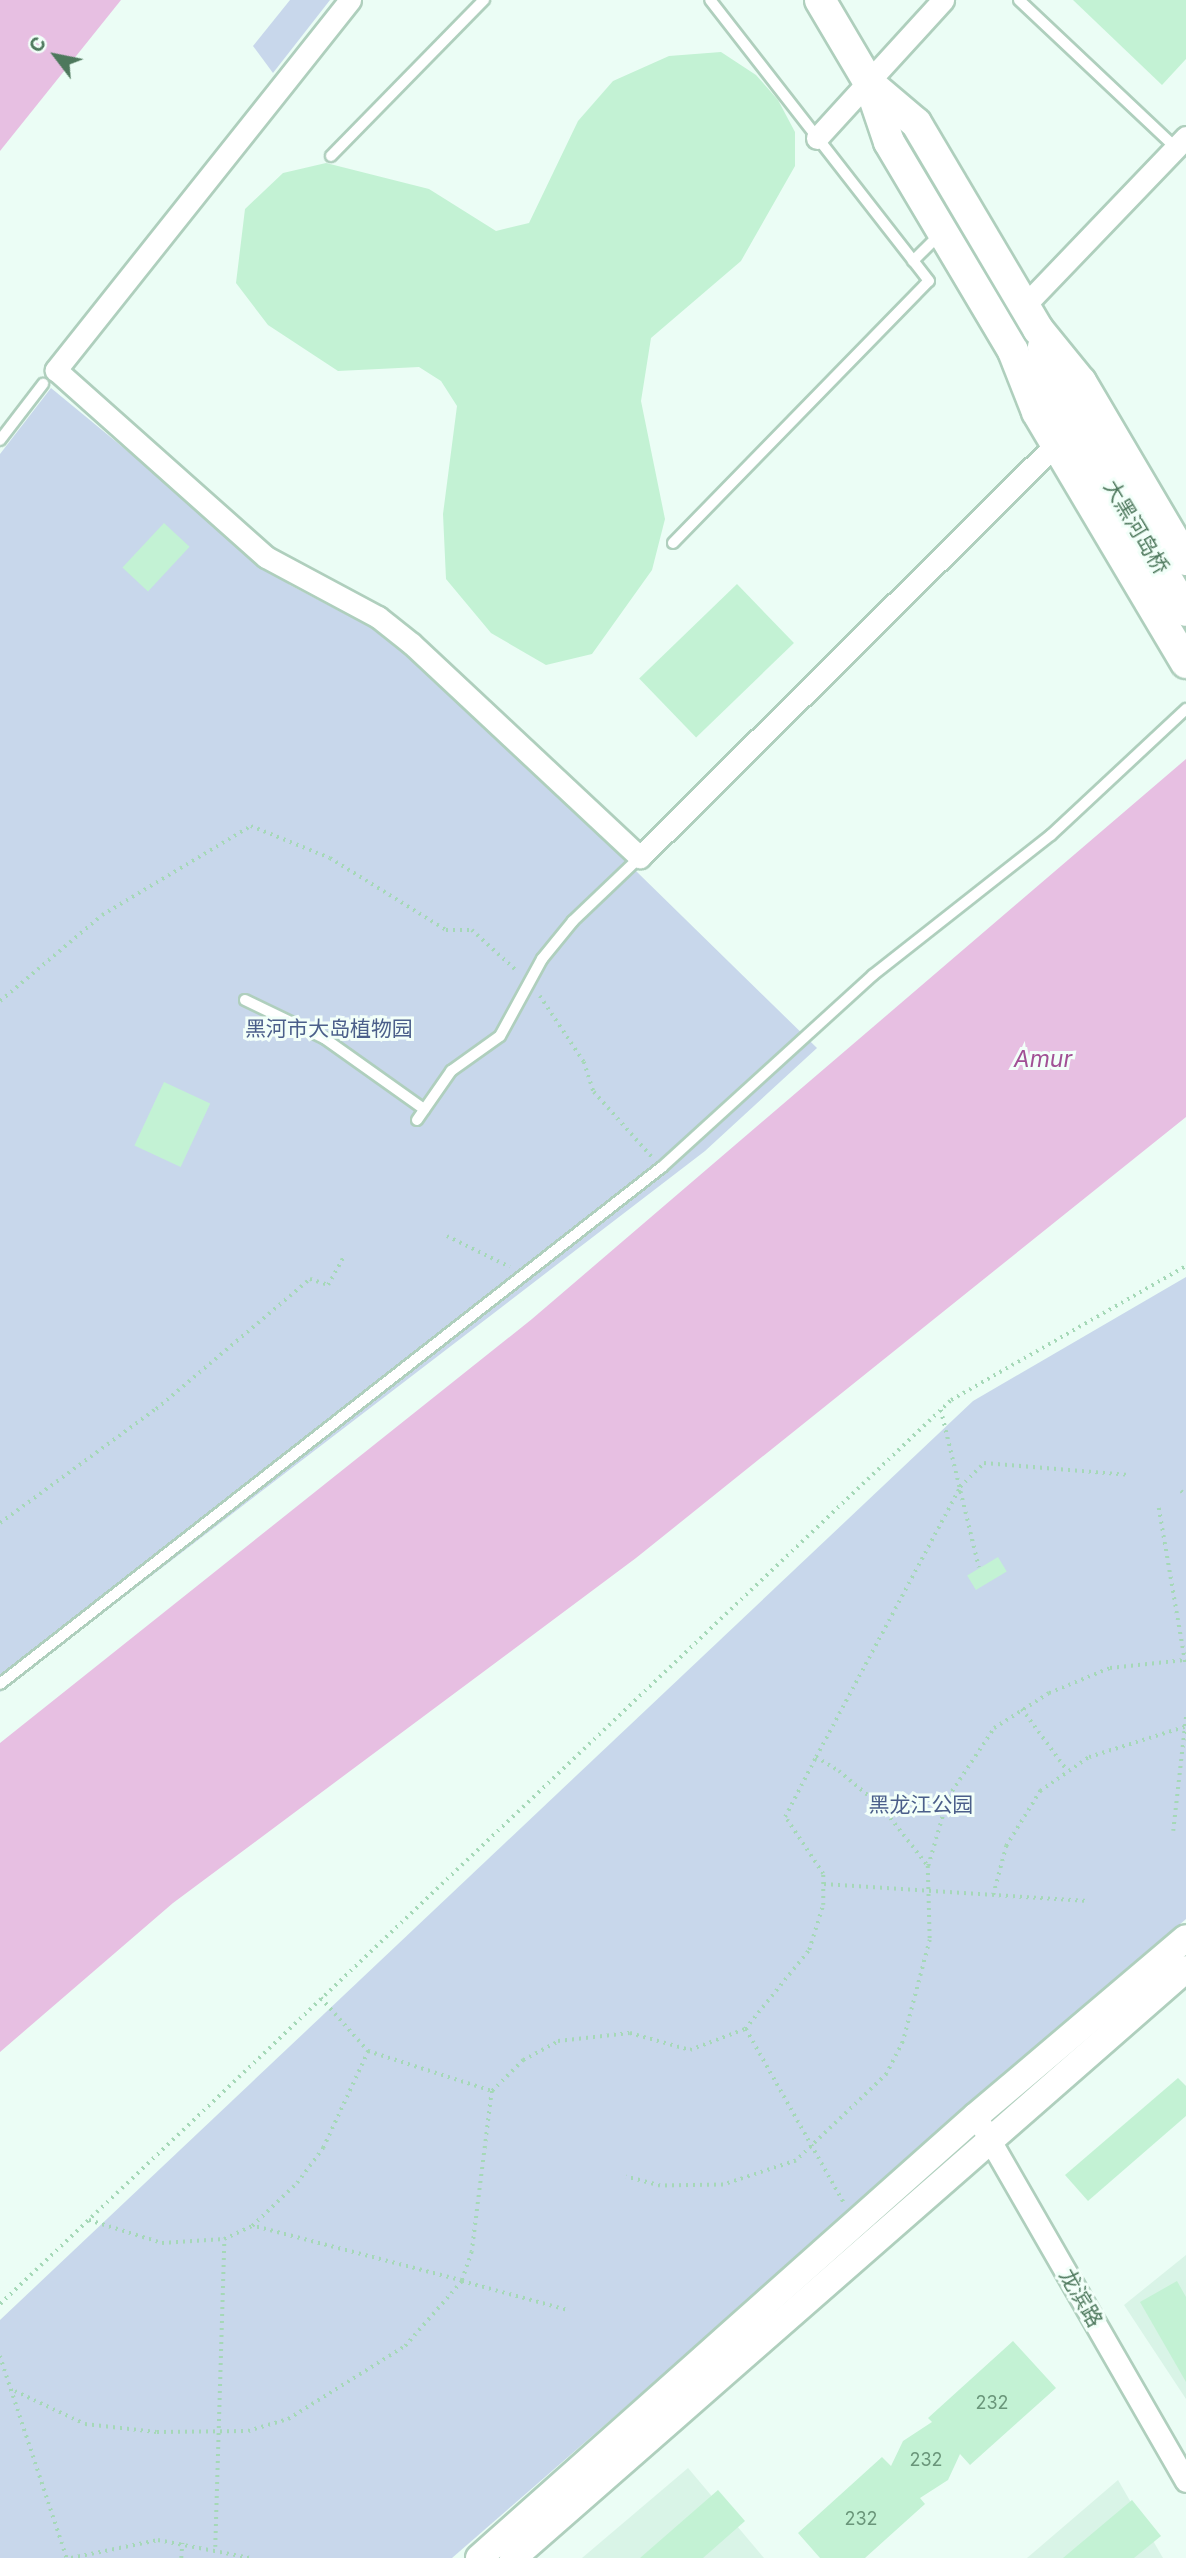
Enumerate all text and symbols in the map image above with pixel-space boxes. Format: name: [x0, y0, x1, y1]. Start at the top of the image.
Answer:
north arrow: [21, 21, 91, 91]
text: С: [24, 33, 51, 57]
street label: 大黑河岛桥: [1098, 476, 1174, 578]
park label: 黑河市大岛植物园: [245, 1016, 413, 1042]
water label: Amur: [1014, 1045, 1072, 1073]
park label: 黑龙江公园: [869, 1792, 973, 1818]
street label: 龙滨路: [1054, 2264, 1108, 2332]
house number: 232: [975, 2392, 1009, 2414]
house number: 232: [909, 2449, 943, 2471]
house number: 232: [844, 2508, 878, 2530]

